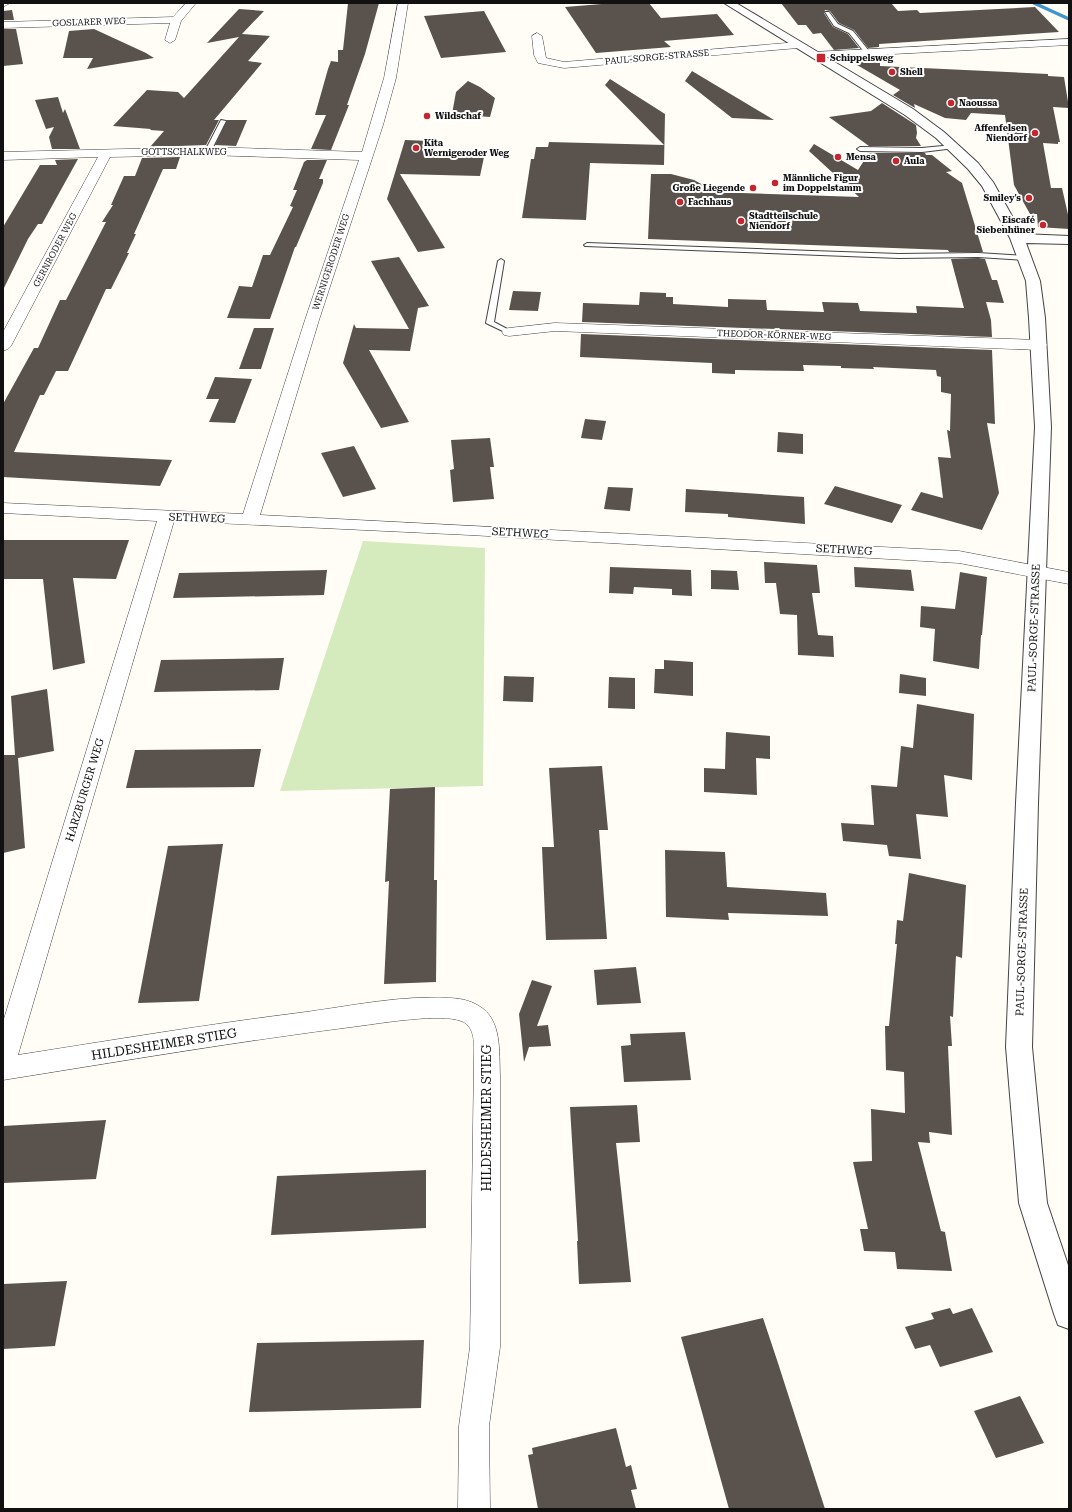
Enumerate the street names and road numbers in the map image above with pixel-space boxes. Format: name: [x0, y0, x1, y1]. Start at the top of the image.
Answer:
street label: GOSLARER WEG: [52, 16, 126, 28]
street label: PAUL-SORGE-STRASSE: [604, 47, 710, 67]
street label: GOTTSCHALKWEG: [141, 147, 227, 157]
street label: GERNRODER WEG: [31, 211, 79, 289]
street label: WERNIGERODER WEG: [311, 212, 351, 311]
street label: THEODOR-KÖRNER-WEG: [717, 327, 831, 342]
street label: SETHWEG: [168, 511, 226, 526]
street label: SETHWEG: [491, 525, 549, 541]
street label: SETHWEG: [815, 542, 873, 558]
street label: PAUL-SORGE-STRASSE: [1025, 564, 1043, 692]
street label: HARZBURGER WEG: [63, 736, 107, 843]
street label: PAUL-SORGE-STRASSE: [1013, 888, 1031, 1016]
street label: HILDESHEIMER STIEG: [90, 1025, 238, 1063]
street label: HILDESHEIMER STIEG: [479, 1044, 494, 1192]

